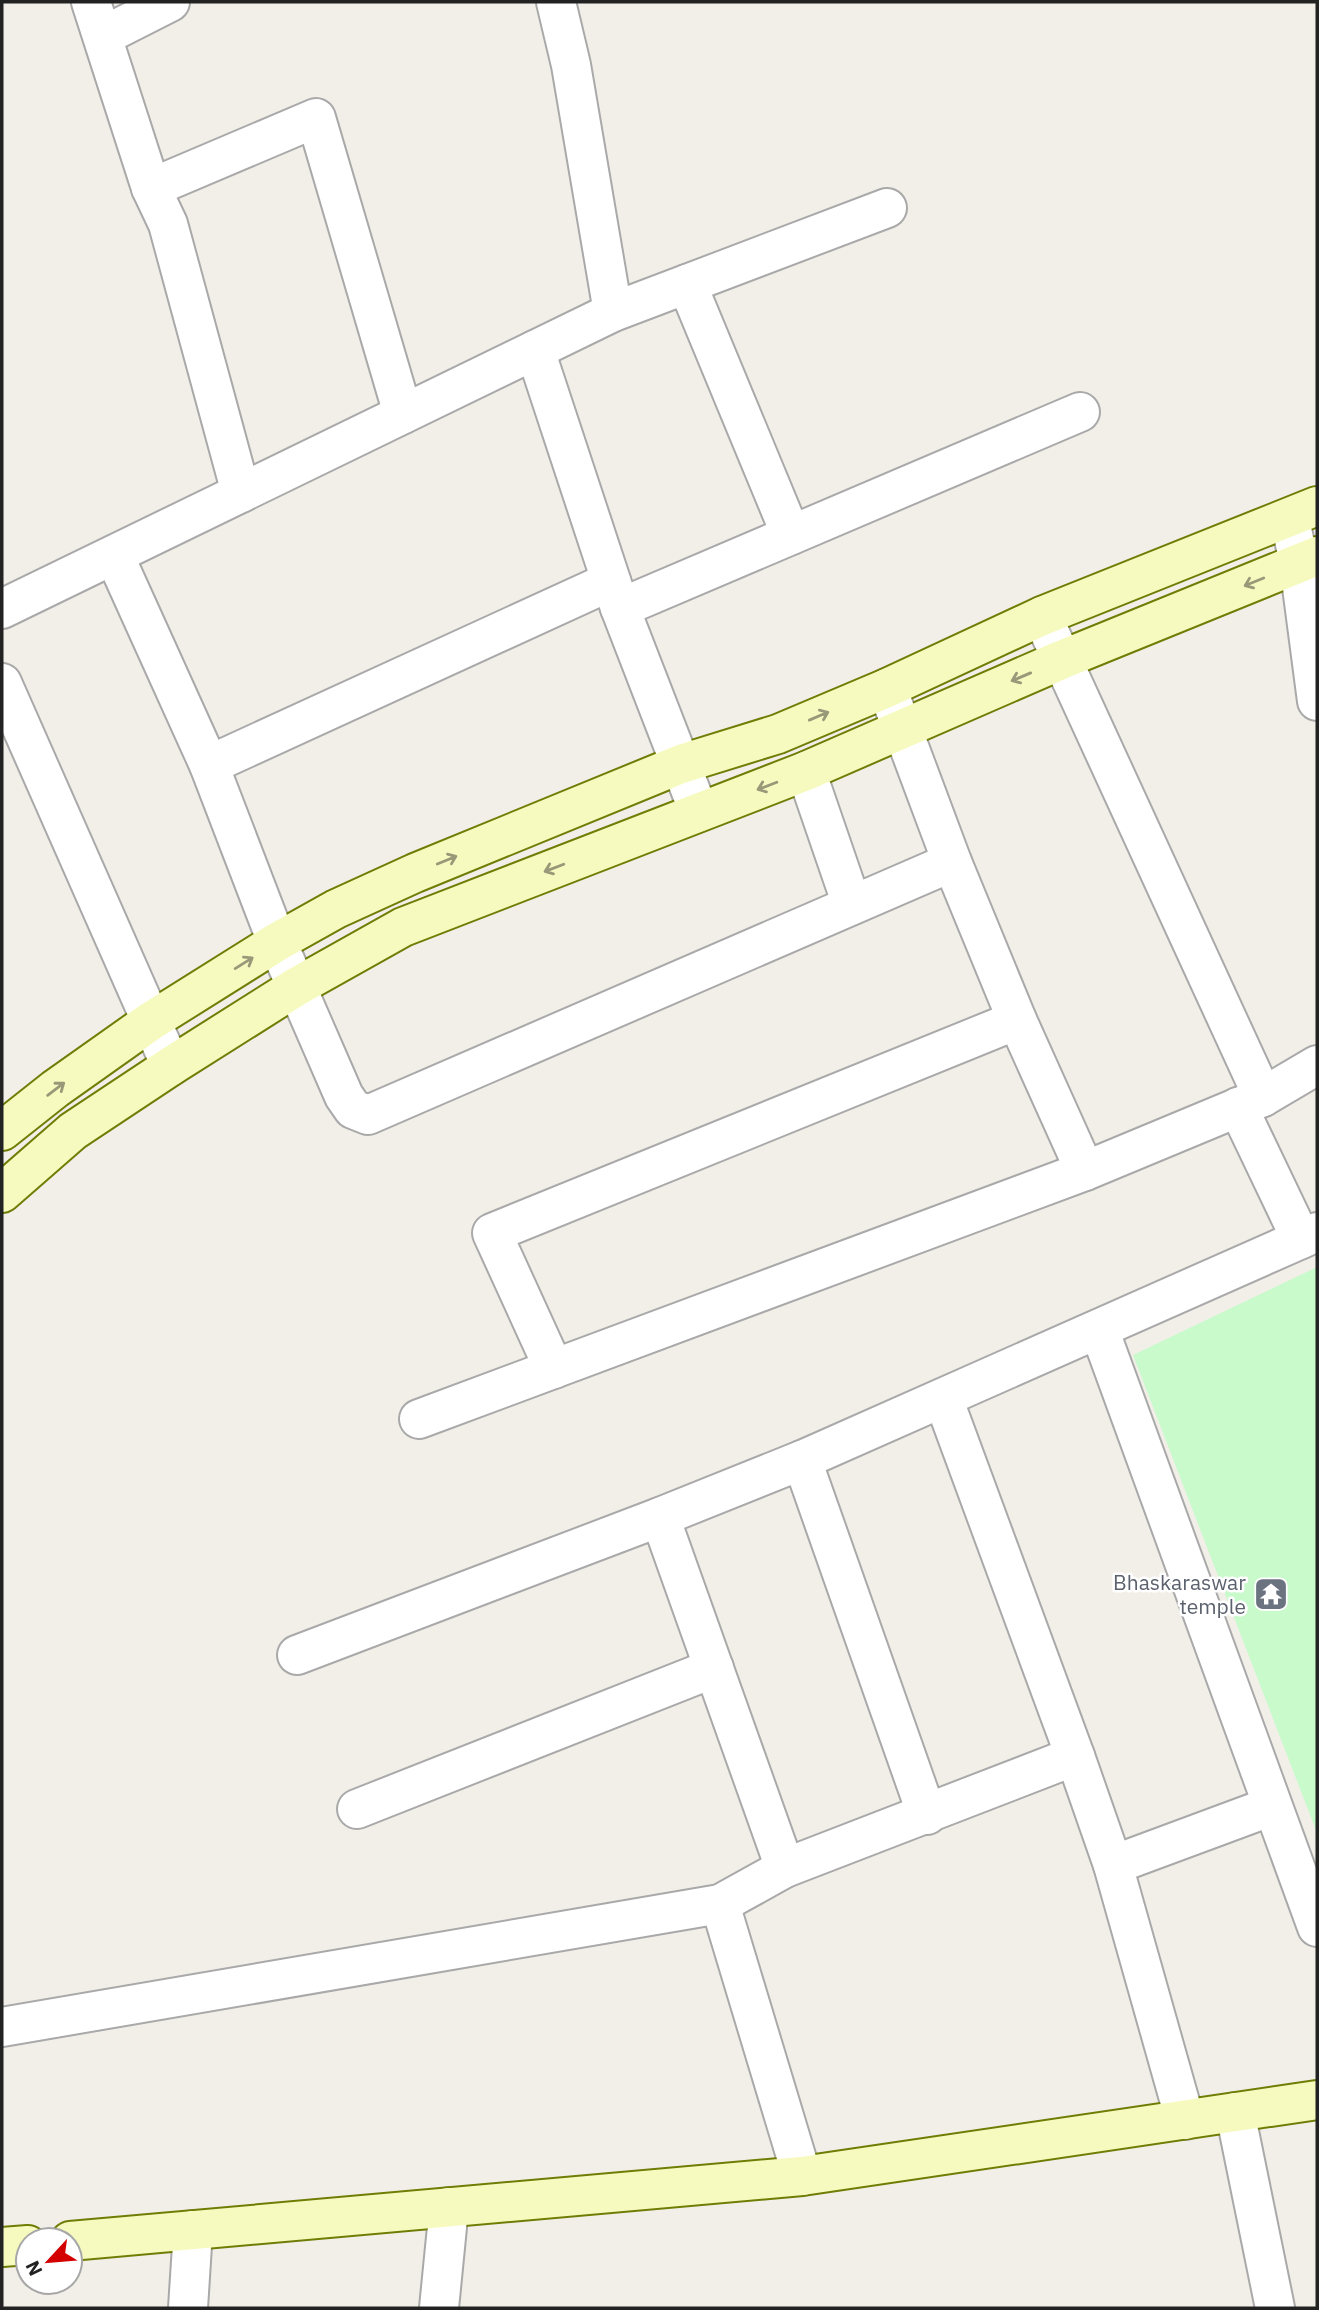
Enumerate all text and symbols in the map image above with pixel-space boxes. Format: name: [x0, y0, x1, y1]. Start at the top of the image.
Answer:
one-way arrow: [1244, 577, 1266, 590]
one-way arrow: [1010, 672, 1032, 685]
one-way arrow: [808, 709, 829, 722]
one-way arrow: [756, 781, 778, 794]
one-way arrow: [436, 853, 457, 866]
one-way arrow: [544, 863, 566, 876]
one-way arrow: [234, 955, 254, 969]
one-way arrow: [46, 1082, 64, 1097]
place label: Bhaskaraswar temple: [1113, 1568, 1246, 1620]
temple icon: Bhaskaraswar temple: [1252, 1575, 1290, 1613]
north arrow: [14, 2226, 84, 2296]
text: N: [20, 2257, 48, 2280]

